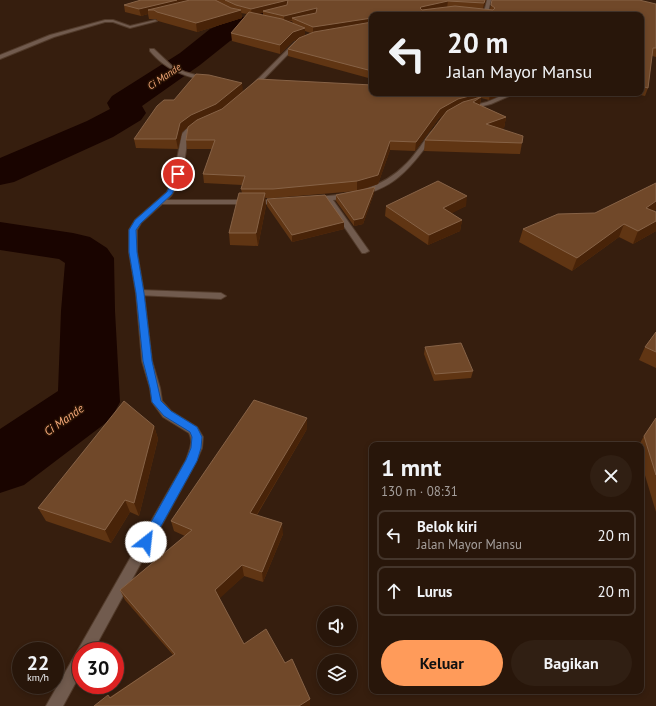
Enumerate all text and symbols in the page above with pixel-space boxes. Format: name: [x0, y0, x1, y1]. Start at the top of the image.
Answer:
text: 20 m: [447, 24, 508, 61]
icon: left: [381, 28, 433, 80]
water label: Ci Mande: [145, 60, 184, 92]
text: Jalan Mayor Mansu: [447, 60, 592, 83]
pin: [161, 157, 195, 191]
icon: arrive: [167, 163, 189, 185]
water label: Ci Mande: [41, 400, 87, 439]
text: 1 mnt: [381, 452, 441, 483]
button: close: [590, 455, 632, 497]
text: 130 m · 08:31: [381, 483, 458, 500]
text: Belok kiri: [417, 517, 477, 536]
position arrow: [125, 521, 167, 563]
icon: left: [383, 524, 405, 546]
text: 20 m: [597, 526, 630, 545]
text: Jalan Mayor Mansu: [417, 536, 522, 553]
icon: ahead: [383, 580, 405, 602]
text: Lurus: [417, 582, 452, 601]
text: 20 m: [597, 582, 630, 601]
map controls: [317, 606, 357, 694]
button: sound: [317, 606, 357, 646]
button: Keluar: [381, 640, 503, 686]
button: Bagikan: [511, 640, 632, 686]
speed limit sign: 30: [72, 642, 124, 694]
text: 22: [27, 650, 49, 676]
button: layers: [317, 654, 357, 694]
text: km/h: [27, 671, 49, 684]

